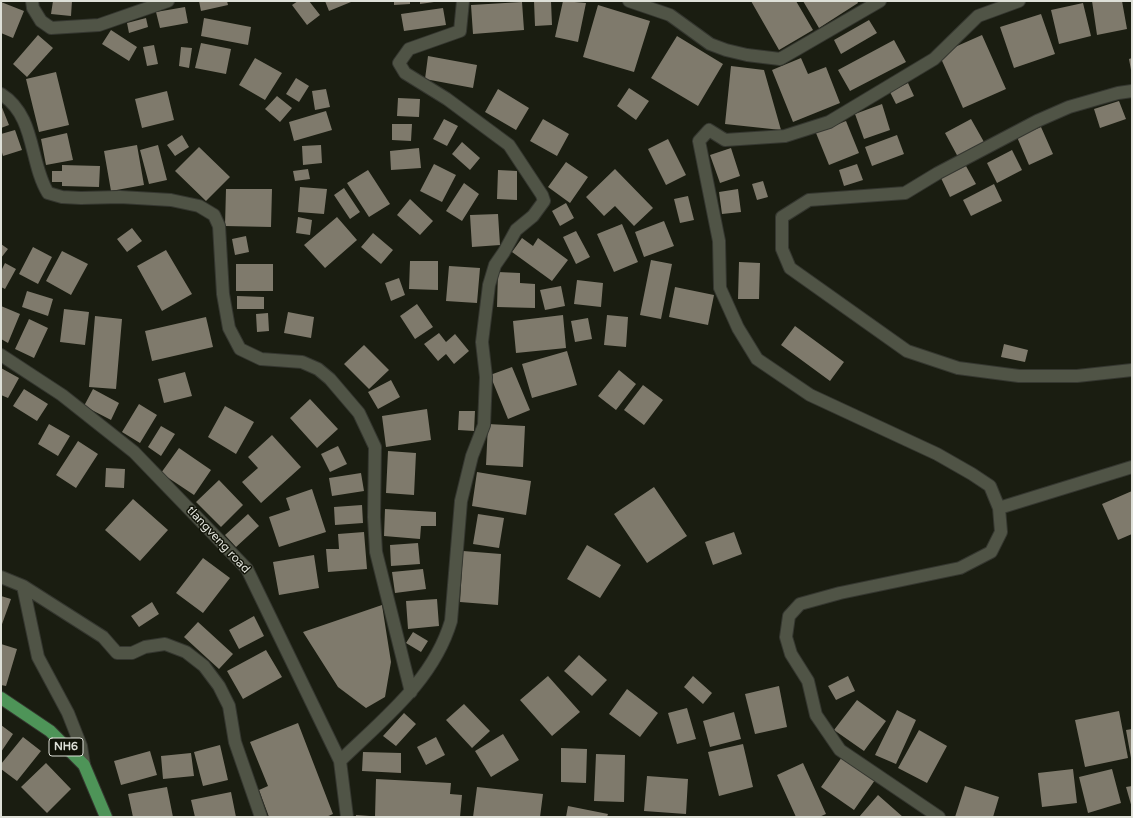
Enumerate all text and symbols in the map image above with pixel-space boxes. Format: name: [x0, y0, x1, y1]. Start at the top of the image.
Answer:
street label: tlangveng road: [183, 504, 253, 576]
road number: NH6: [49, 738, 83, 756]

